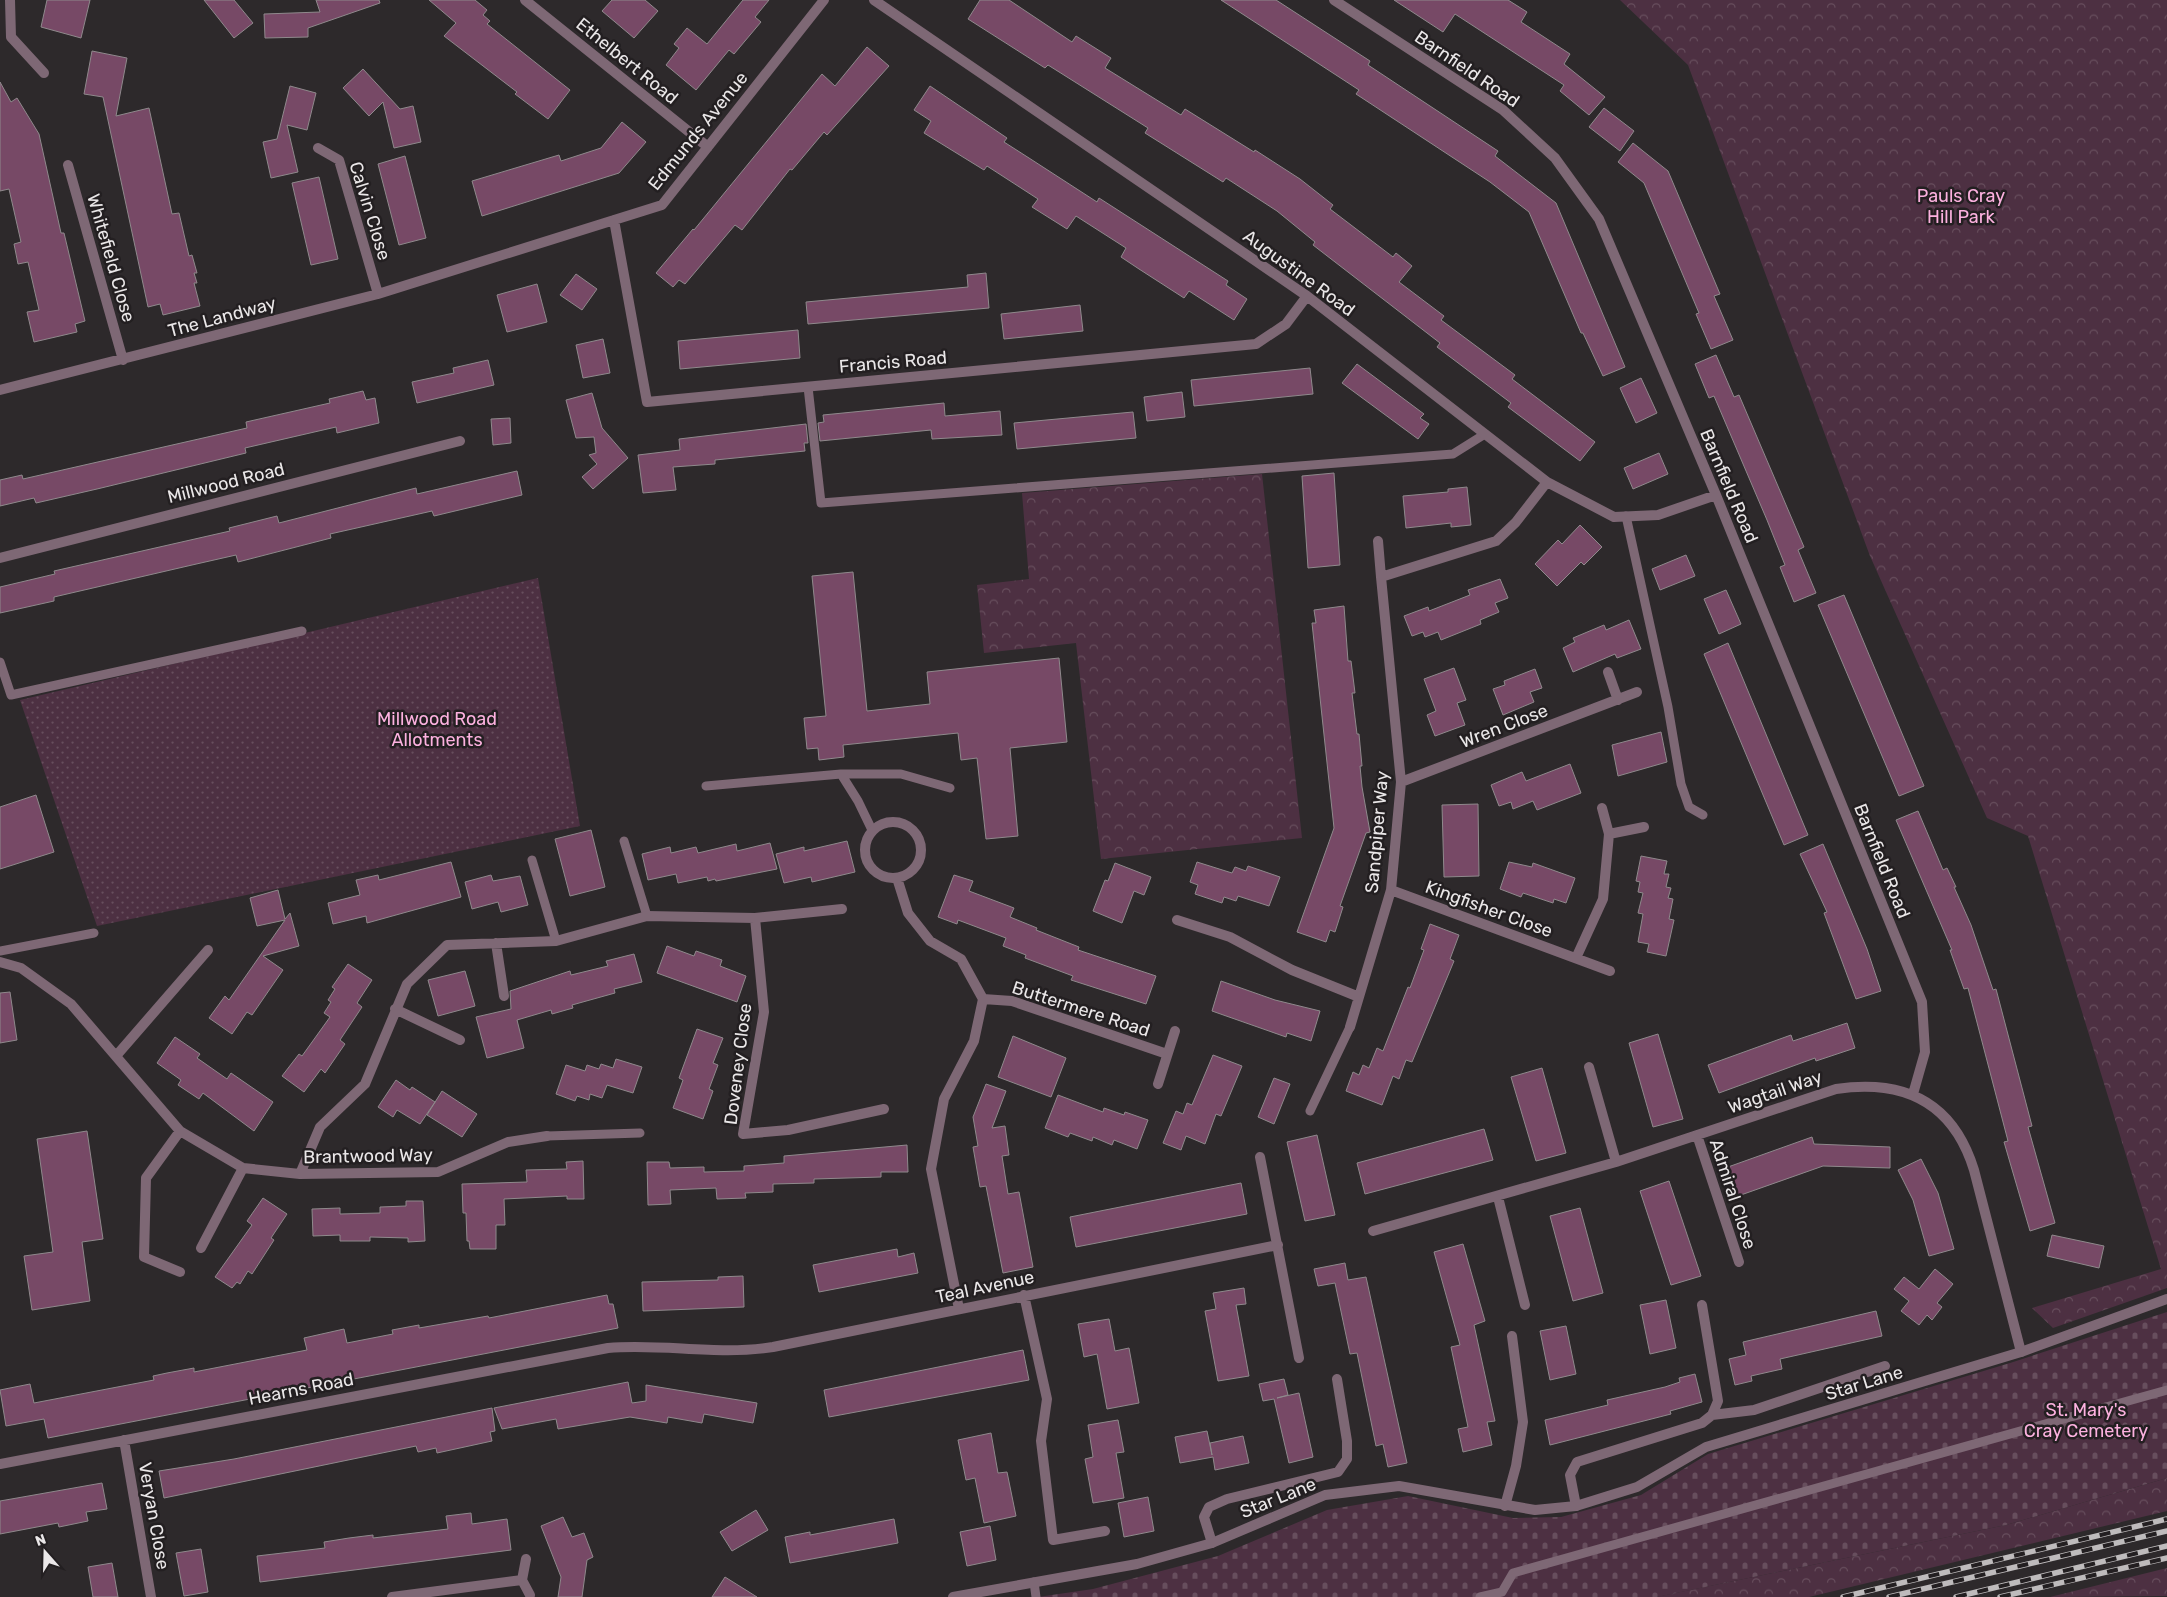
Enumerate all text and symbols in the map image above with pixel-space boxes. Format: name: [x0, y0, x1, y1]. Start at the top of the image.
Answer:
street label: Ethelbert Road: [572, 13, 682, 109]
street label: Barnfield Road: [1410, 26, 1524, 112]
street label: Edmunds Avenue: [643, 67, 753, 195]
street label: Calvin Close: [345, 159, 395, 263]
park label: Pauls Cray Hill Park: [1917, 185, 2005, 228]
street label: Whitefield Close: [82, 191, 140, 325]
street label: Augustine Road: [1239, 225, 1359, 321]
street label: The Landway: [166, 292, 279, 342]
street label: Francis Road: [838, 346, 948, 378]
street label: Barnfield Road: [1695, 426, 1763, 546]
street label: Millwood Road: [165, 458, 287, 508]
street label: Wren Close: [1457, 699, 1551, 753]
park label: Millwood Road Allotments: [377, 708, 497, 751]
street label: Sandpiper Way: [1361, 770, 1393, 894]
street label: Barnfield Road: [1849, 800, 1915, 922]
street label: Kingfisher Close: [1422, 876, 1556, 942]
street label: Buttermere Road: [1009, 976, 1153, 1042]
street label: Doveney Close: [720, 1002, 756, 1126]
street label: Wagtail Way: [1725, 1066, 1825, 1118]
street label: Admiral Close: [1705, 1136, 1761, 1252]
street label: Brantwood Way: [303, 1144, 433, 1168]
street label: Teal Avenue: [934, 1266, 1036, 1308]
street label: Star Lane: [1822, 1361, 1906, 1405]
street label: Hearns Road: [246, 1368, 356, 1410]
park label: St. Mary's Cray Cemetery: [2024, 1399, 2148, 1442]
street label: Veryan Close: [134, 1461, 174, 1571]
street label: Star Lane: [1237, 1473, 1319, 1523]
north arrow: [20, 1527, 70, 1577]
text: N: [33, 1531, 48, 1550]

